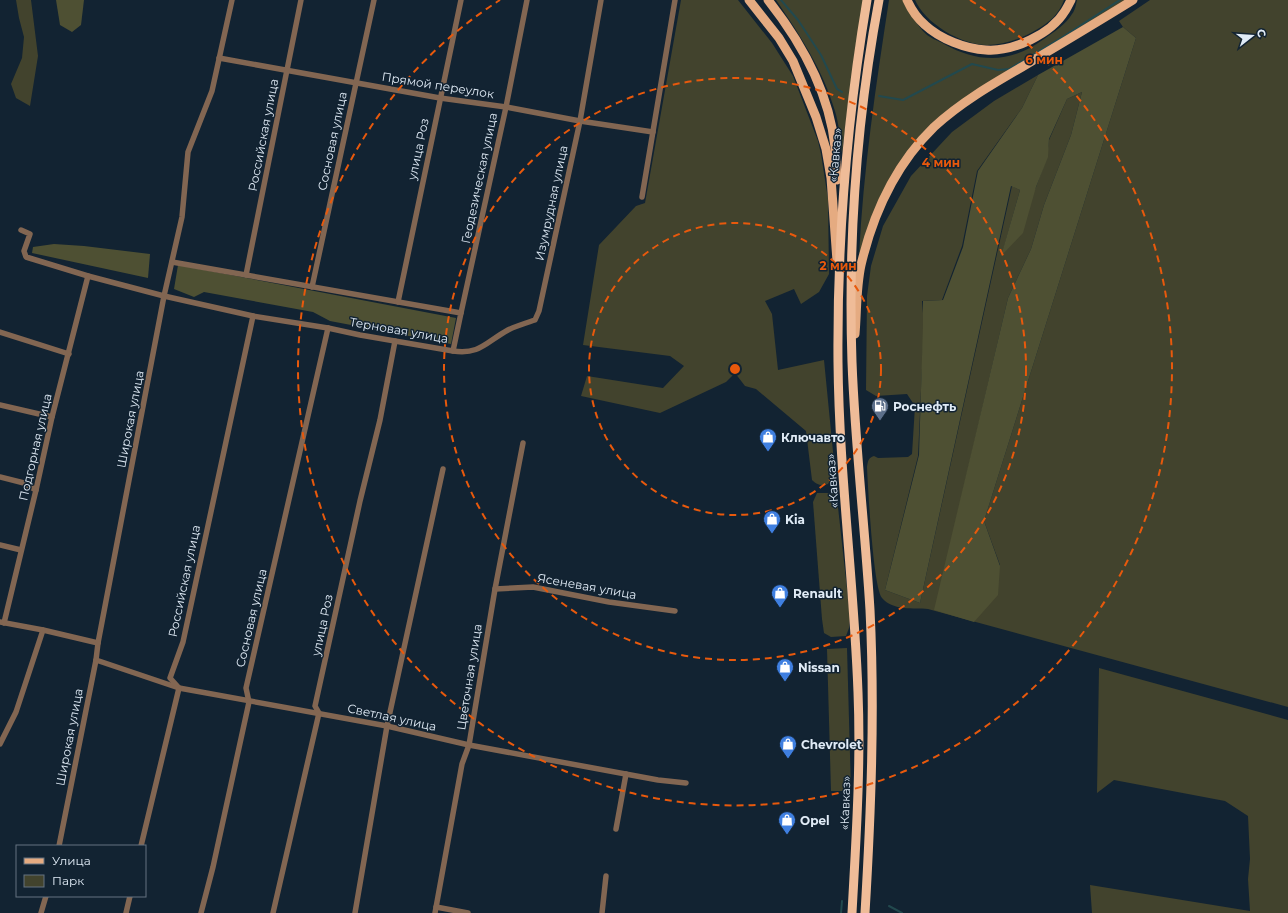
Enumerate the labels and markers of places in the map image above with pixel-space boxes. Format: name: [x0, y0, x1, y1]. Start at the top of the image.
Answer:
centre of rings: [728, 362, 742, 376]
fuel station icon: Роснефть: [870, 396, 890, 421]
place label: Роснефть: [893, 399, 956, 414]
shop icon: Ключавто: [758, 427, 778, 452]
place label: Ключавто: [781, 430, 845, 445]
shop icon: Kia: [762, 509, 782, 534]
place label: Kia: [785, 512, 805, 527]
shop icon: Renault: [770, 583, 790, 608]
place label: Renault: [793, 586, 843, 601]
shop icon: Nissan: [775, 657, 795, 682]
place label: Nissan: [798, 660, 840, 675]
shop icon: Chevrolet: [778, 734, 798, 759]
place label: Chevrolet: [801, 737, 863, 752]
shop icon: Opel: [777, 810, 797, 835]
place label: Opel: [800, 813, 830, 828]

